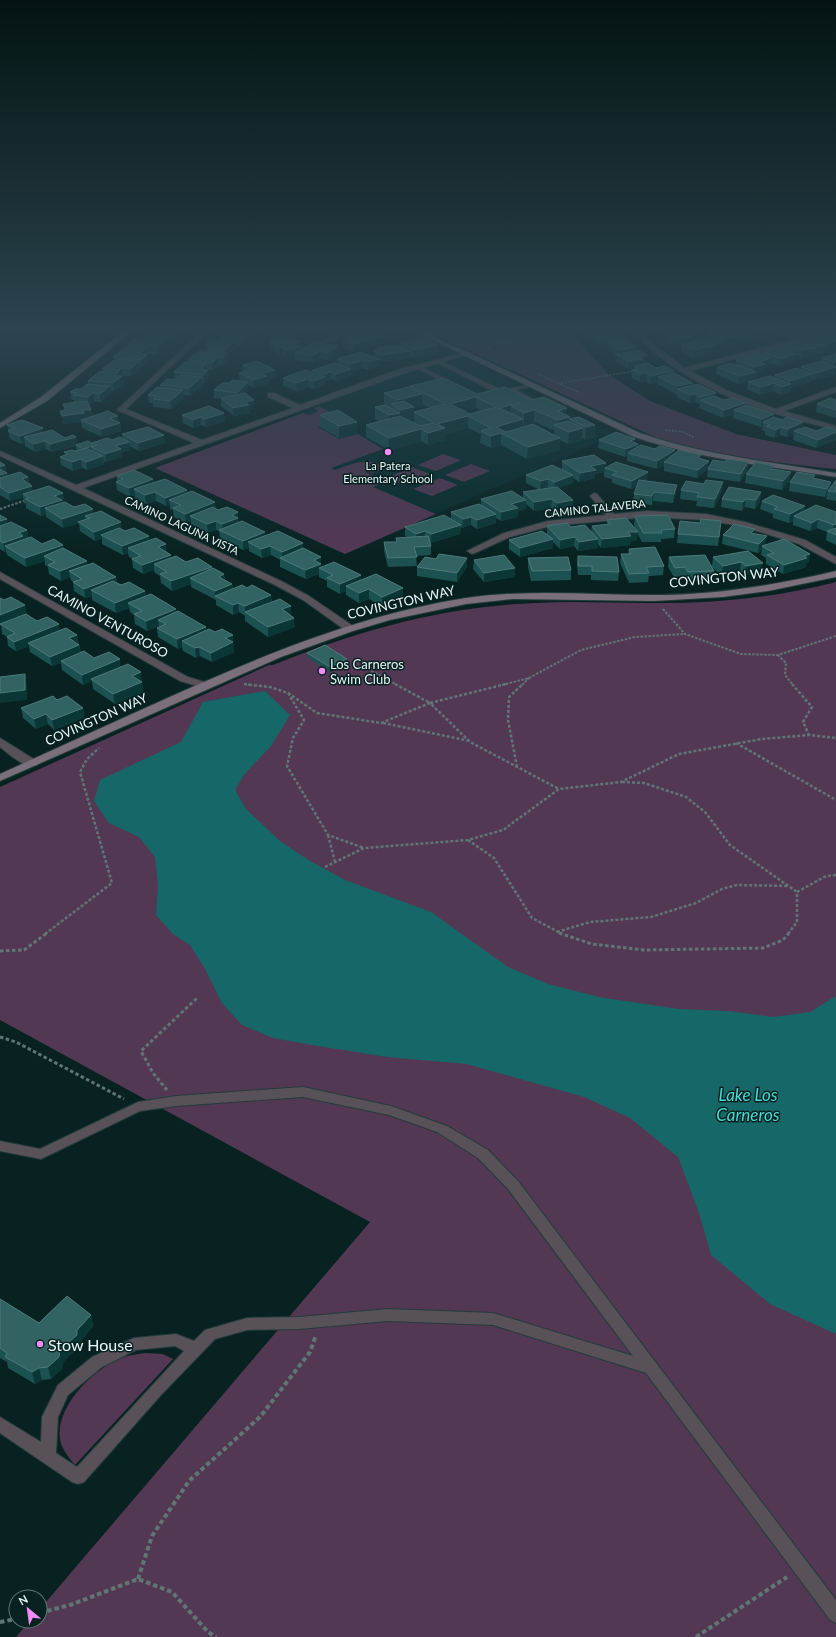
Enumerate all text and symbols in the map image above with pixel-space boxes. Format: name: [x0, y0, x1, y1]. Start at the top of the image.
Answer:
marker: La Patera Elementary School: [383, 447, 393, 457]
place label: La Patera Elementary School: [343, 459, 433, 485]
street label: CAMINO LAGUNA VISTA: [123, 493, 242, 557]
street label: CAMINO TALAVERA: [544, 496, 647, 520]
street label: COVINGTON WAY: [668, 563, 780, 591]
street label: CAMINO VENTUROSO: [45, 581, 171, 661]
street label: COVINGTON WAY: [346, 582, 457, 622]
place label: Los Carneros Swim Club: [330, 656, 404, 687]
marker: Los Carneros Swim Club: [317, 666, 327, 676]
street label: COVINGTON WAY: [42, 689, 150, 749]
water label: Lake Los Carneros: [716, 1084, 780, 1125]
place label: Stow House: [48, 1335, 133, 1354]
marker: Stow House: [35, 1339, 45, 1349]
north arrow: [8, 1589, 48, 1629]
text: N: [16, 1592, 30, 1608]

